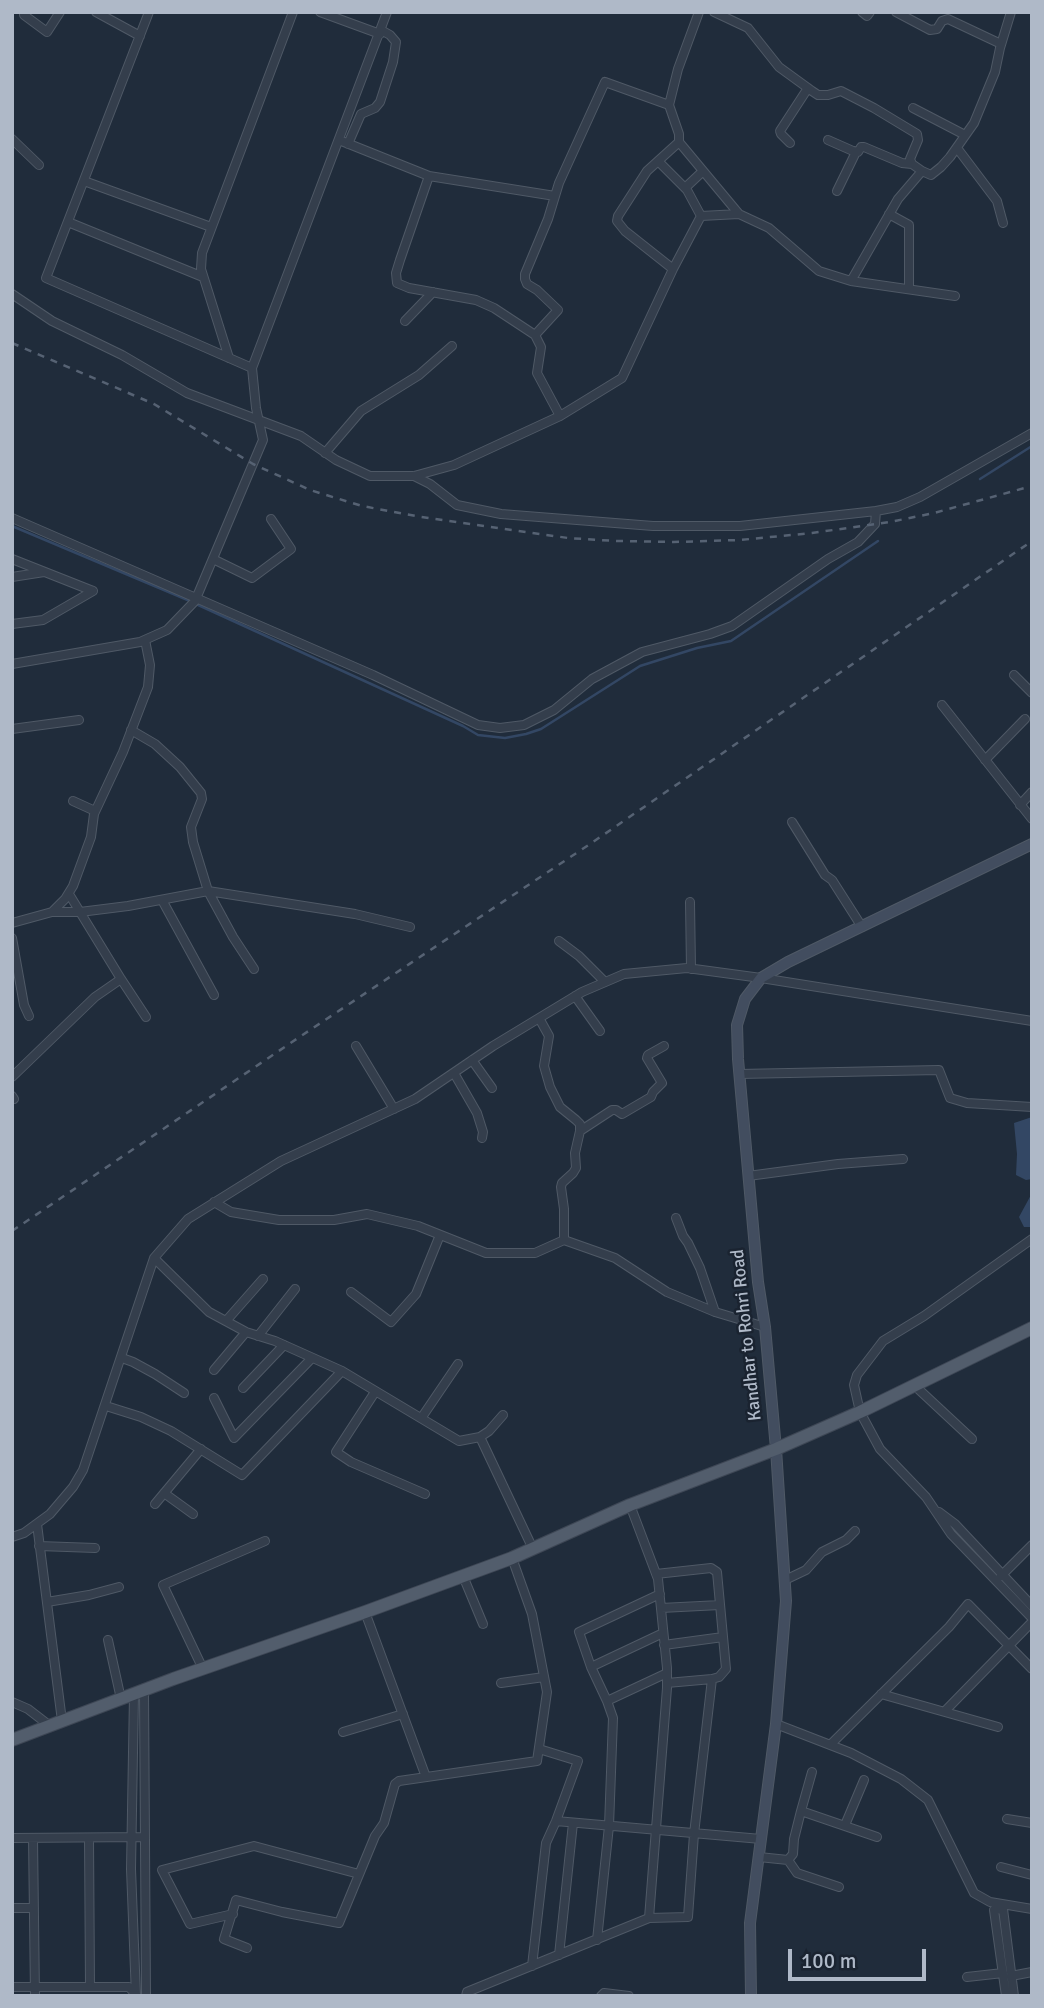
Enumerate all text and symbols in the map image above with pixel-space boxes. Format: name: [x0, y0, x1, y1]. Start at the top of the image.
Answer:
street label: Kandhar to Rohri Road: [727, 1248, 767, 1422]
scale bar: [792, 1934, 930, 1978]
text: 100 m: [801, 1948, 856, 1974]

